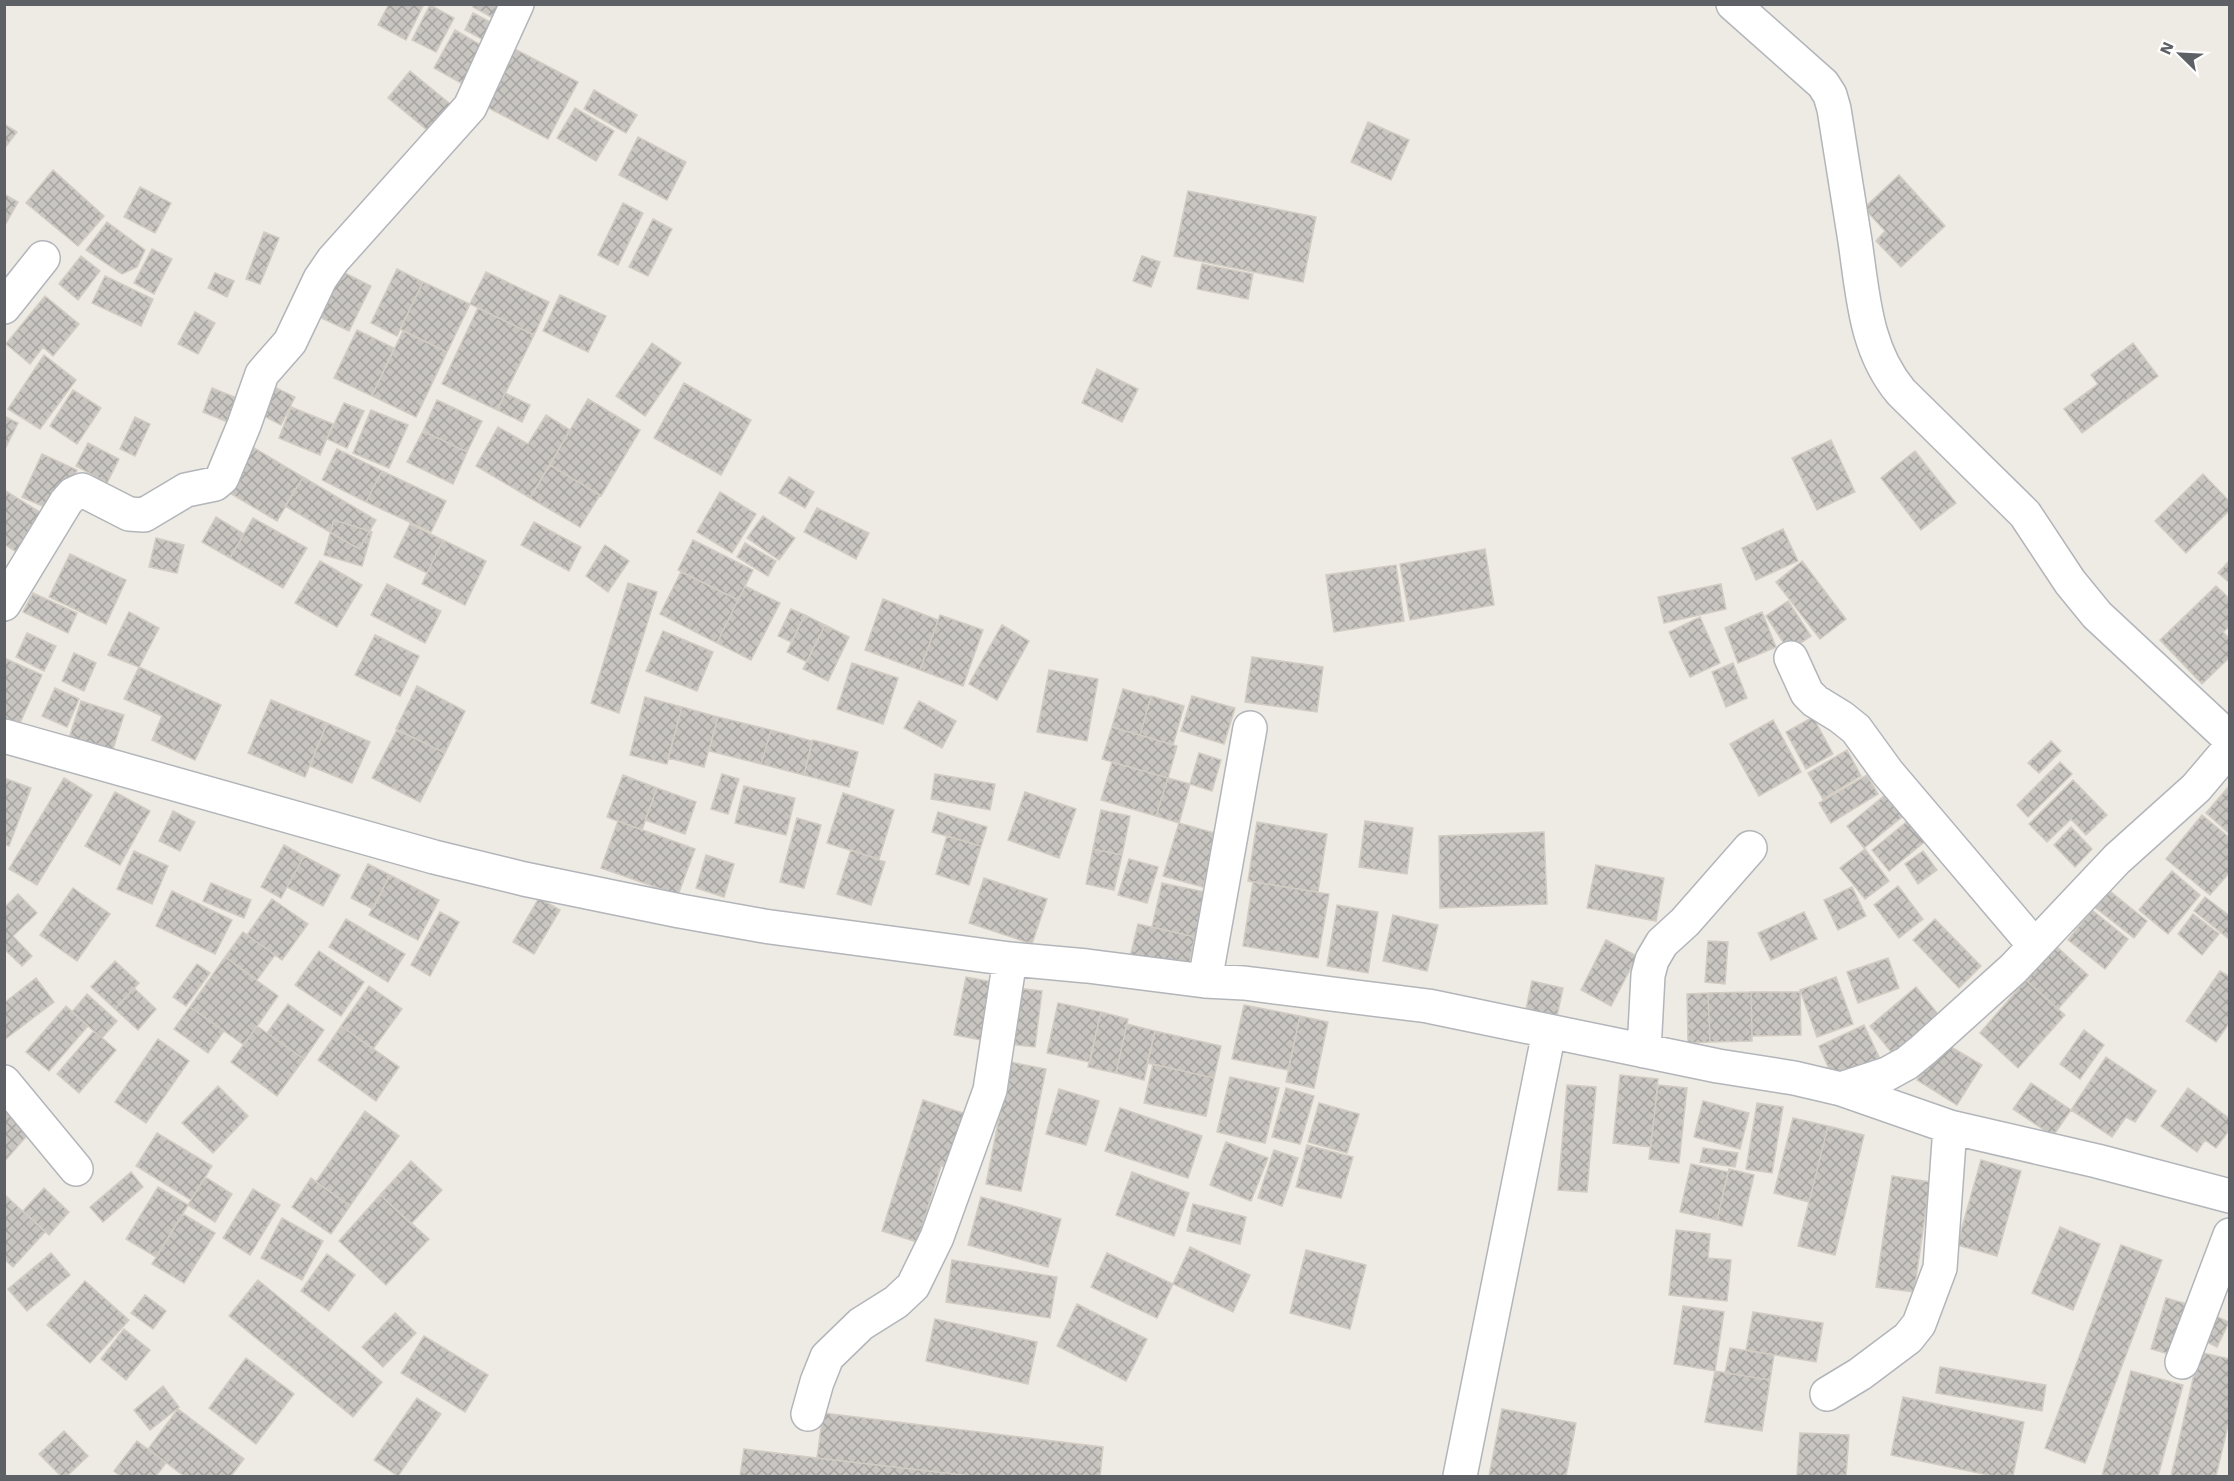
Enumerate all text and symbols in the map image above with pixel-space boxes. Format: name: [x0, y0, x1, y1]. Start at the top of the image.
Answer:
north arrow: [2150, 24, 2210, 84]
text: N: [2156, 39, 2178, 57]

